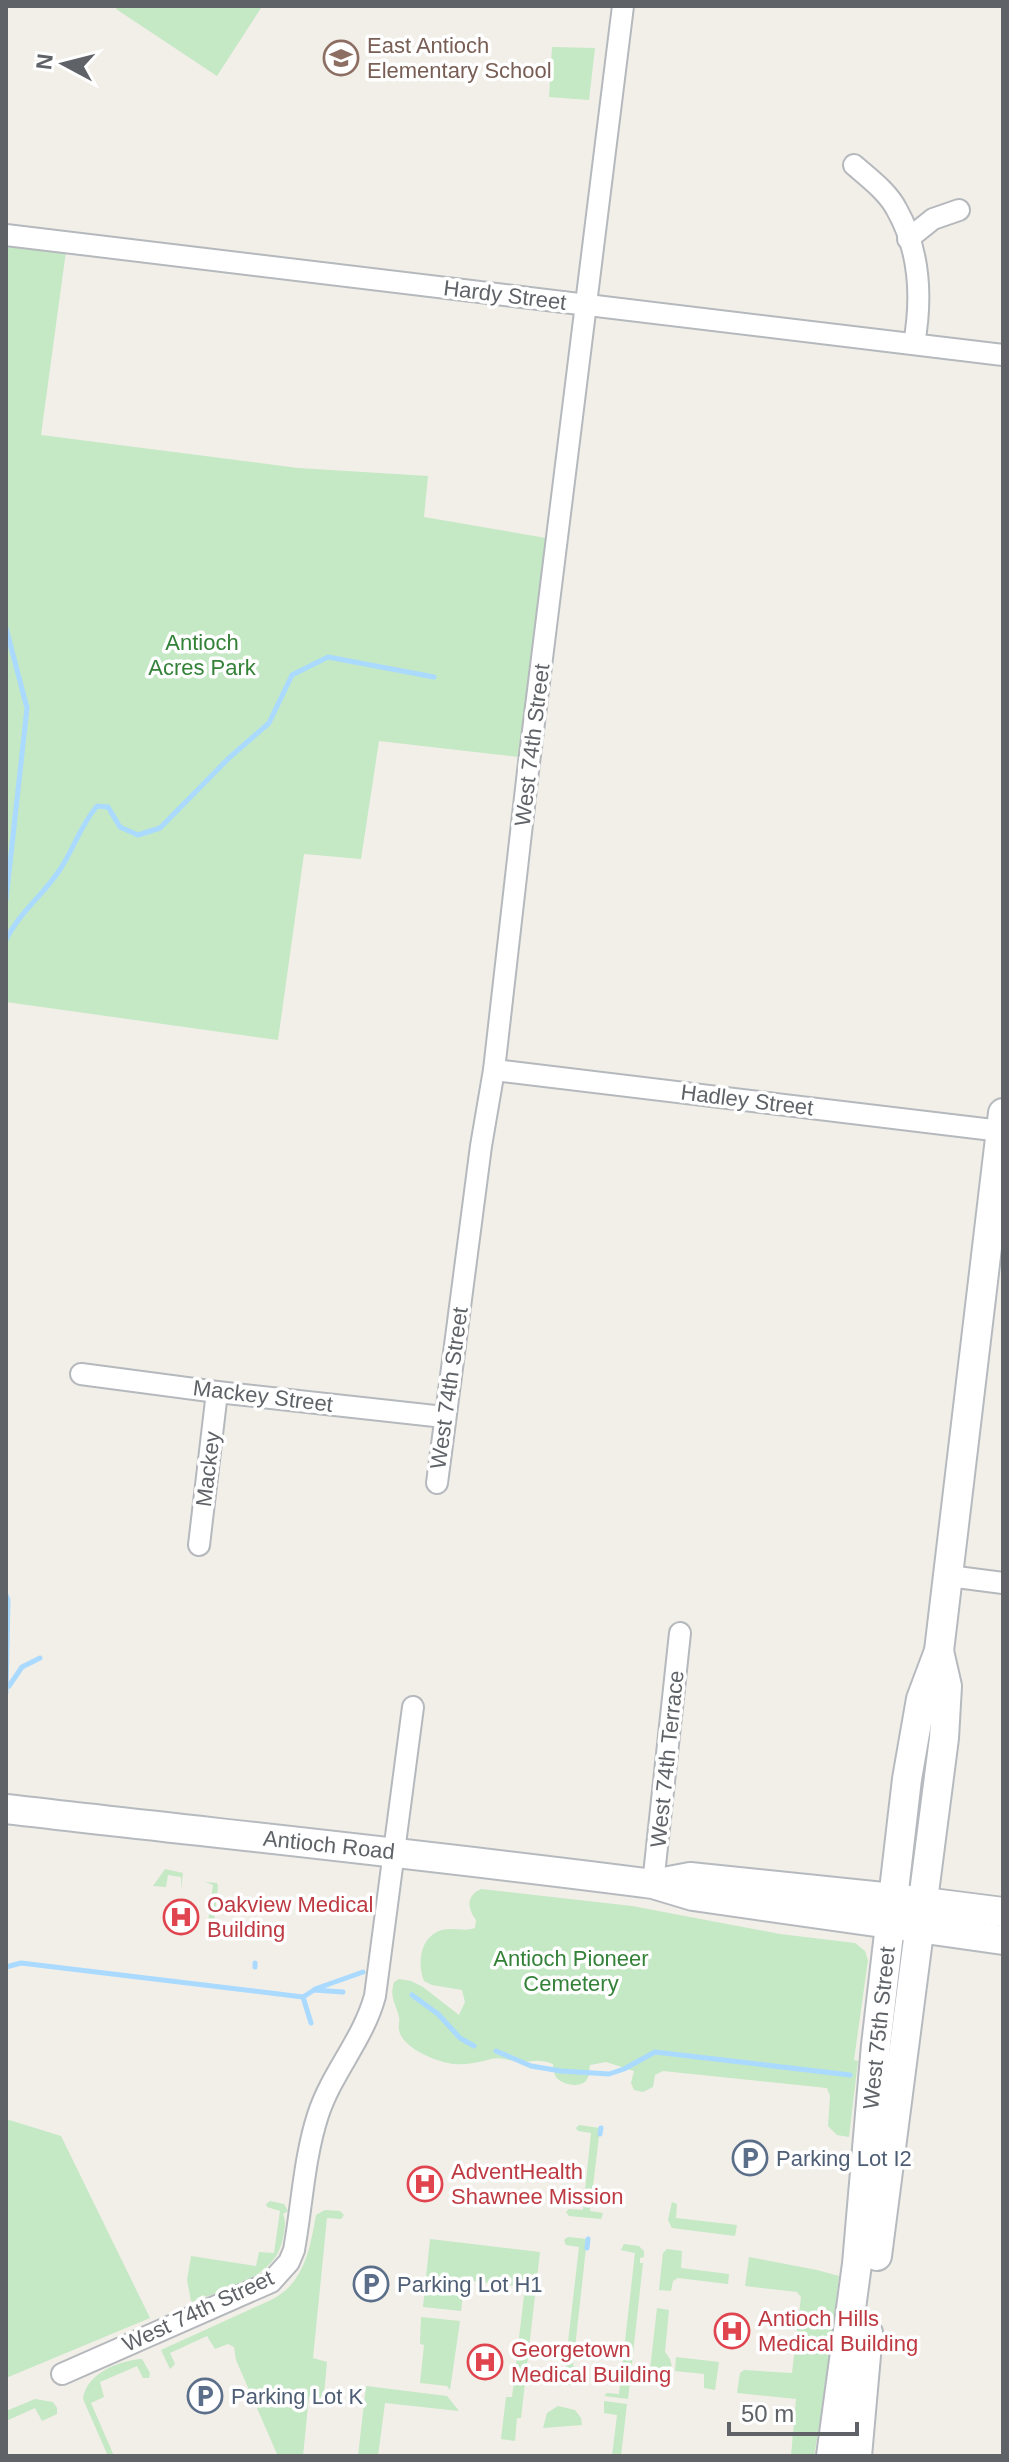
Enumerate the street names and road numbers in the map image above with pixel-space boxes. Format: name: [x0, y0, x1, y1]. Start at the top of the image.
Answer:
street label: Hardy Street: [442, 275, 568, 315]
street label: West 74th Street: [510, 662, 554, 828]
street label: Hadley Street: [679, 1079, 815, 1121]
street label: West 74th Street: [425, 1305, 473, 1471]
street label: Mackey Street: [192, 1375, 334, 1417]
street label: Mackey: [191, 1430, 225, 1508]
street label: West 74th Terrace: [645, 1669, 689, 1849]
street label: Antioch Road: [262, 1826, 396, 1864]
street label: West 75th Street: [858, 1945, 900, 2111]
street label: West 74th Street: [119, 2265, 277, 2357]

